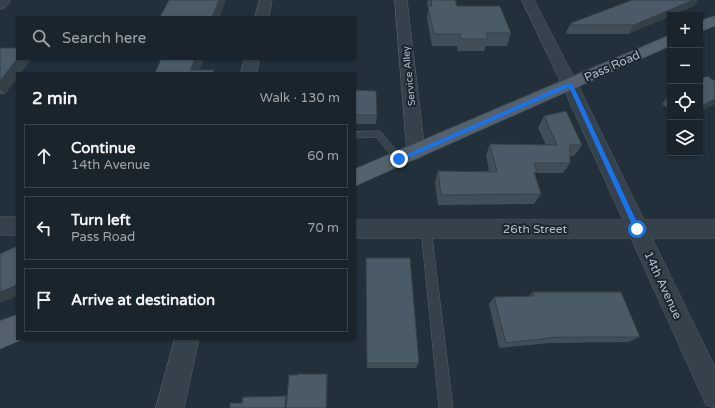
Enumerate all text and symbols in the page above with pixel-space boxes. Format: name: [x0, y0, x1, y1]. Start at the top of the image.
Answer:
map controls: [667, 12, 703, 156]
button: +: [667, 12, 703, 48]
search box: [16, 16, 356, 60]
icon: search: [30, 27, 52, 49]
text: Search here: [62, 29, 146, 47]
street label: Service Alley: [400, 45, 418, 107]
street label: Pass Road: [582, 48, 642, 84]
button: −: [667, 48, 703, 84]
button: locate: [667, 84, 703, 120]
text: 2 min: [32, 88, 77, 109]
text: Walk · 130 m: [260, 90, 340, 106]
button: layers: [667, 120, 703, 156]
text: Continue: [71, 139, 135, 157]
icon: ahead: [33, 145, 55, 167]
text: 60 m: [307, 148, 339, 164]
route end: [390, 150, 408, 168]
text: 14th Avenue: [71, 157, 150, 173]
text: Turn left: [71, 211, 131, 229]
icon: left: [33, 217, 55, 239]
text: 70 m: [307, 220, 339, 236]
route start: [628, 220, 646, 238]
street label: 26th Street: [503, 222, 568, 236]
text: Pass Road: [71, 229, 135, 245]
street label: 14th Avenue: [641, 249, 685, 321]
icon: arrive: [33, 289, 55, 311]
text: Arrive at destination: [71, 291, 215, 309]

